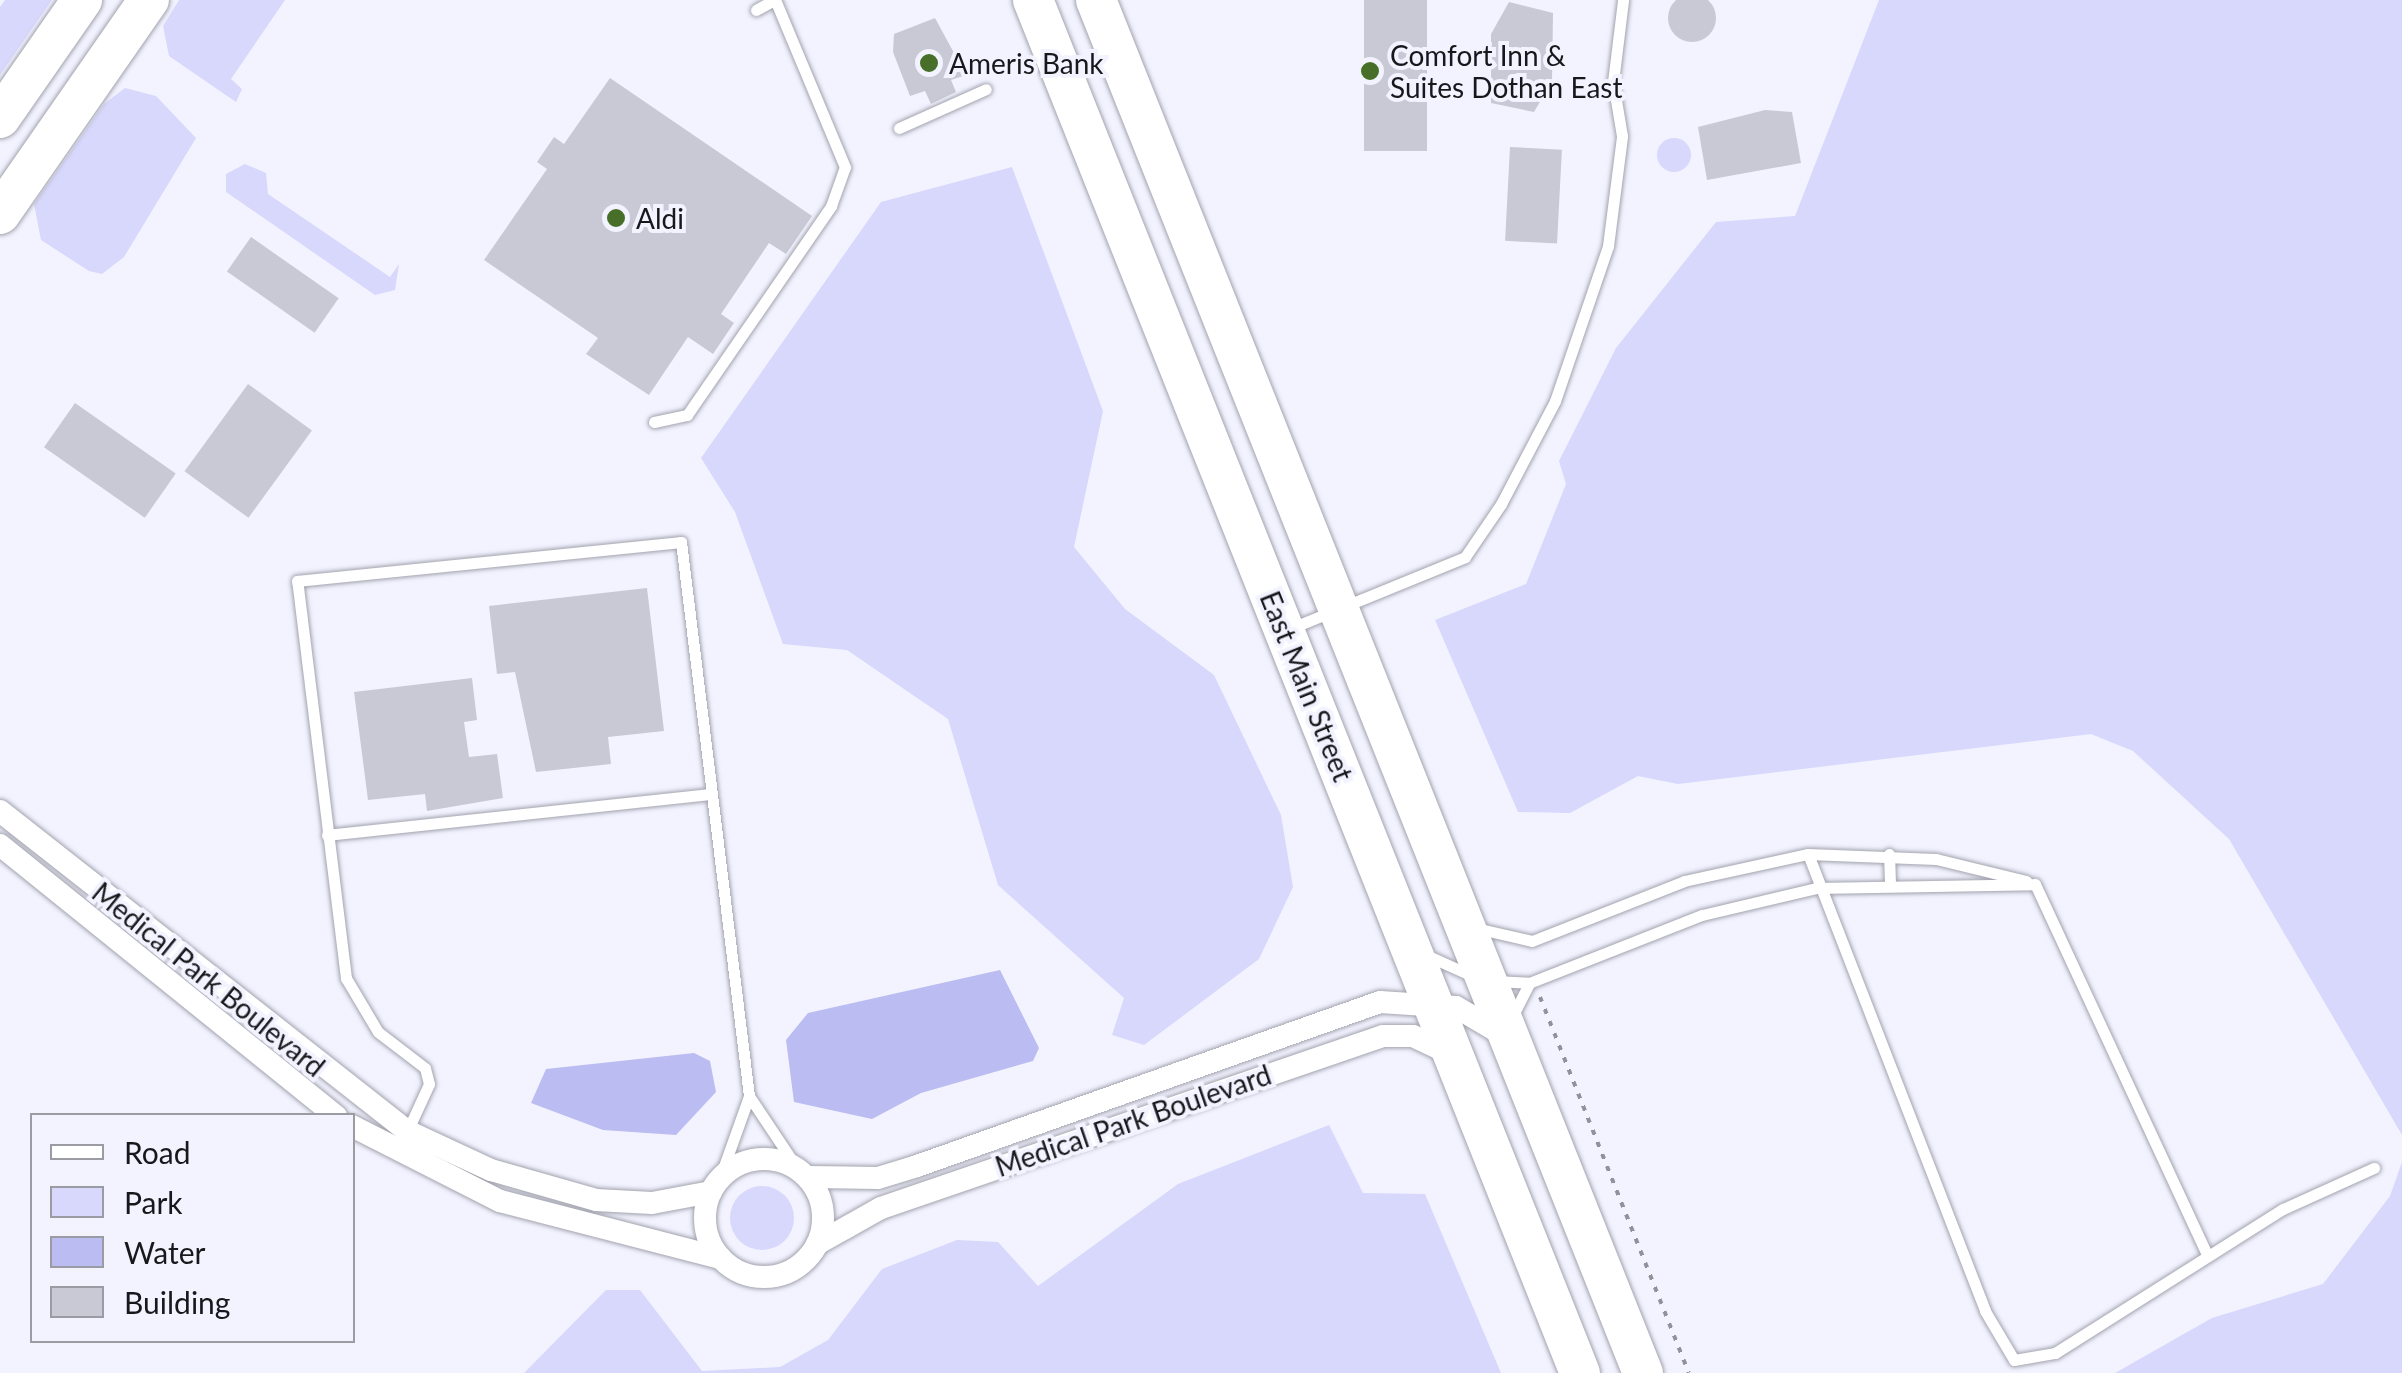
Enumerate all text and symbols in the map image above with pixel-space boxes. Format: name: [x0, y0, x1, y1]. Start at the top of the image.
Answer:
place label: Comfort Inn & Suites Dothan East: [1390, 38, 1622, 104]
place label: Ameris Bank: [949, 46, 1104, 80]
marker: Ameris Bank: [918, 52, 940, 74]
marker: Comfort Inn & Suites Dothan East: [1359, 60, 1381, 82]
place label: Aldi: [636, 201, 684, 235]
marker: Aldi: [605, 207, 627, 229]
street label: East Main Street: [1254, 586, 1360, 786]
street label: Medical Park Boulevard: [86, 875, 332, 1083]
street label: Medical Park Boulevard: [991, 1057, 1275, 1183]
legend: [30, 1113, 355, 1343]
text: Road: [124, 1134, 191, 1170]
text: Park: [124, 1184, 183, 1220]
text: Water: [124, 1234, 206, 1270]
text: Building: [124, 1284, 230, 1320]

